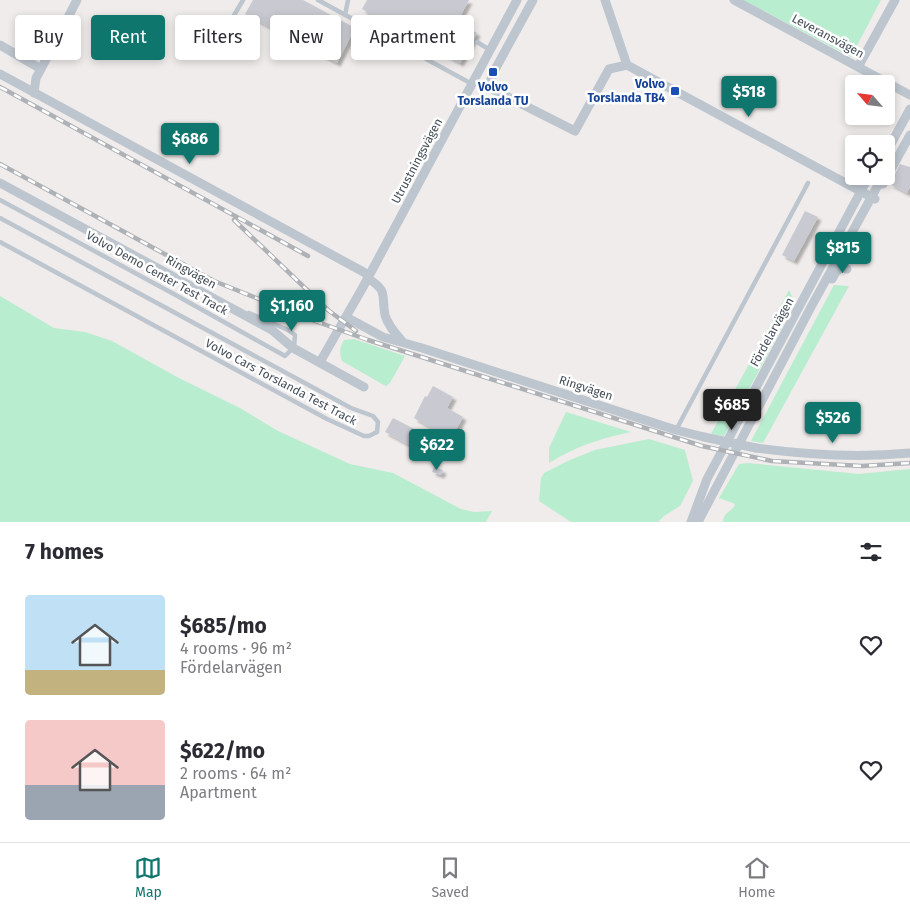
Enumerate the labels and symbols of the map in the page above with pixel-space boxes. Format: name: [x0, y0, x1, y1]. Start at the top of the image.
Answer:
street label: Leveransvägen: [790, 11, 866, 61]
marker: Volvo Torslanda TU: [487, 66, 499, 78]
north arrow: [845, 75, 895, 125]
pin: $518: [719, 76, 779, 118]
place label: Volvo Torslanda TB4: [588, 77, 665, 105]
place label: Volvo Torslanda TU: [457, 80, 529, 108]
marker: Volvo Torslanda TB4: [669, 85, 681, 97]
street label: Utrustningsvägen: [389, 116, 445, 206]
pin: $686: [160, 122, 220, 165]
street label: Volvo Demo Center Test Track: [84, 228, 231, 318]
pin: $815: [813, 232, 873, 274]
street label: Ringvägen: [163, 252, 219, 292]
pin: $1,160: [251, 290, 333, 332]
street label: Fördelarvägen: [747, 295, 797, 369]
street label: Volvo Cars Torslanda Test Track: [203, 336, 360, 428]
street label: Ringvägen: [557, 373, 615, 403]
pin: $685: [702, 388, 762, 431]
pin: $526: [803, 402, 863, 444]
pin: $622: [407, 428, 467, 471]

